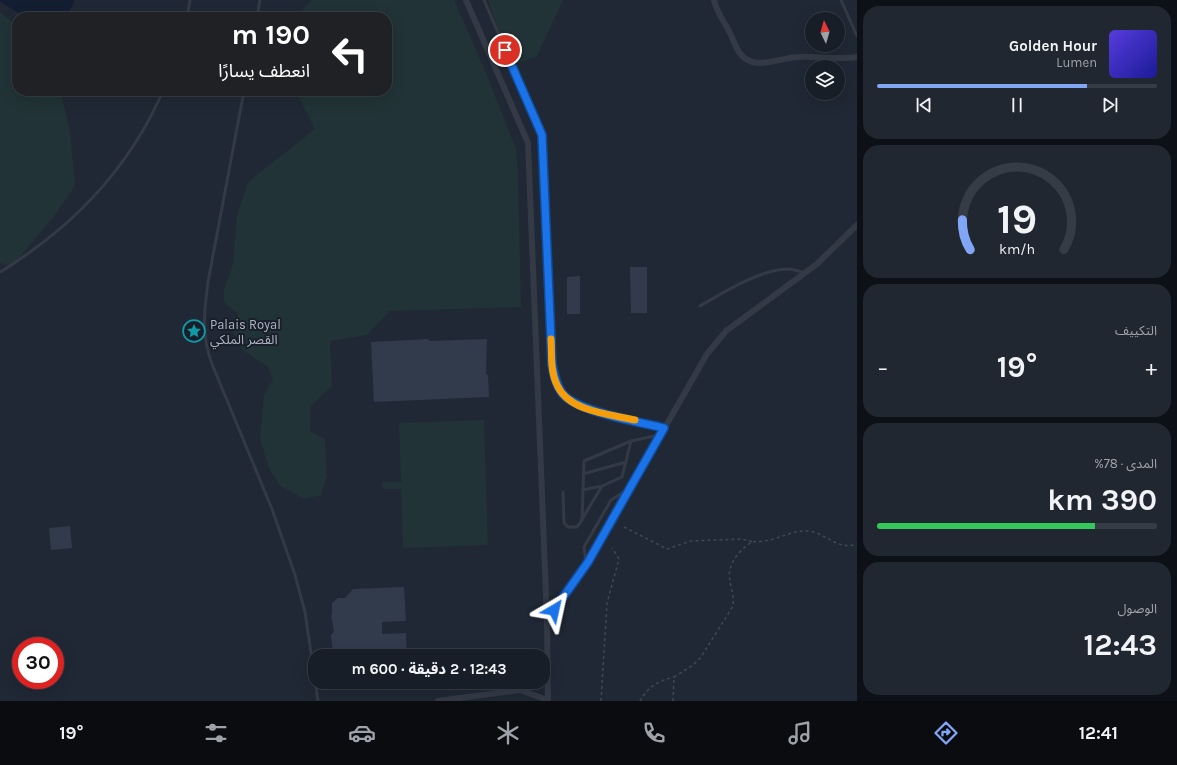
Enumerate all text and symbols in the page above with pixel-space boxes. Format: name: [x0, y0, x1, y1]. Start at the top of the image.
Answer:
north arrow: [805, 12, 845, 52]
map controls: [805, 12, 845, 100]
text: 190 m: [232, 18, 310, 51]
icon: left: [324, 28, 376, 80]
pin: [488, 33, 522, 67]
text: Golden Hour: [1009, 37, 1097, 55]
icon: arrive: [494, 39, 516, 61]
text: Lumen: [1056, 55, 1097, 70]
text: انعطف يسارًا: [218, 60, 310, 82]
button: layers: [805, 60, 845, 100]
icon: previous: [913, 94, 935, 116]
icon: pause: [1006, 94, 1028, 116]
icon: next: [1099, 94, 1121, 116]
text: 19: [997, 194, 1037, 242]
text: km/h: [999, 240, 1035, 257]
place label: Palais Royal القصر الملكي: [210, 317, 281, 350]
place icon: Palais Royal القصر الملكي: [181, 318, 207, 344]
text: التكييف: [1115, 323, 1157, 338]
text: 19°: [997, 349, 1037, 385]
text: −: [877, 355, 889, 381]
text: +: [1145, 355, 1157, 381]
text: المدى · 78%: [1094, 456, 1157, 471]
text: 390 km: [1047, 482, 1157, 518]
position arrow: [533, 589, 575, 631]
text: الوصول: [1117, 601, 1157, 616]
text: 12:43: [1084, 627, 1157, 663]
speed limit sign: 30: [12, 637, 64, 689]
text: 12:43 · 2 دقيقة · 600 m: [351, 660, 507, 678]
icon: filters: [202, 719, 230, 747]
icon: car: [348, 719, 376, 747]
icon: climate: [494, 719, 522, 747]
icon: phone: [640, 719, 668, 747]
icon: music: [786, 719, 814, 747]
icon: directions: [932, 719, 960, 747]
text: 19°: [59, 722, 84, 744]
text: 12:41: [1079, 722, 1118, 744]

